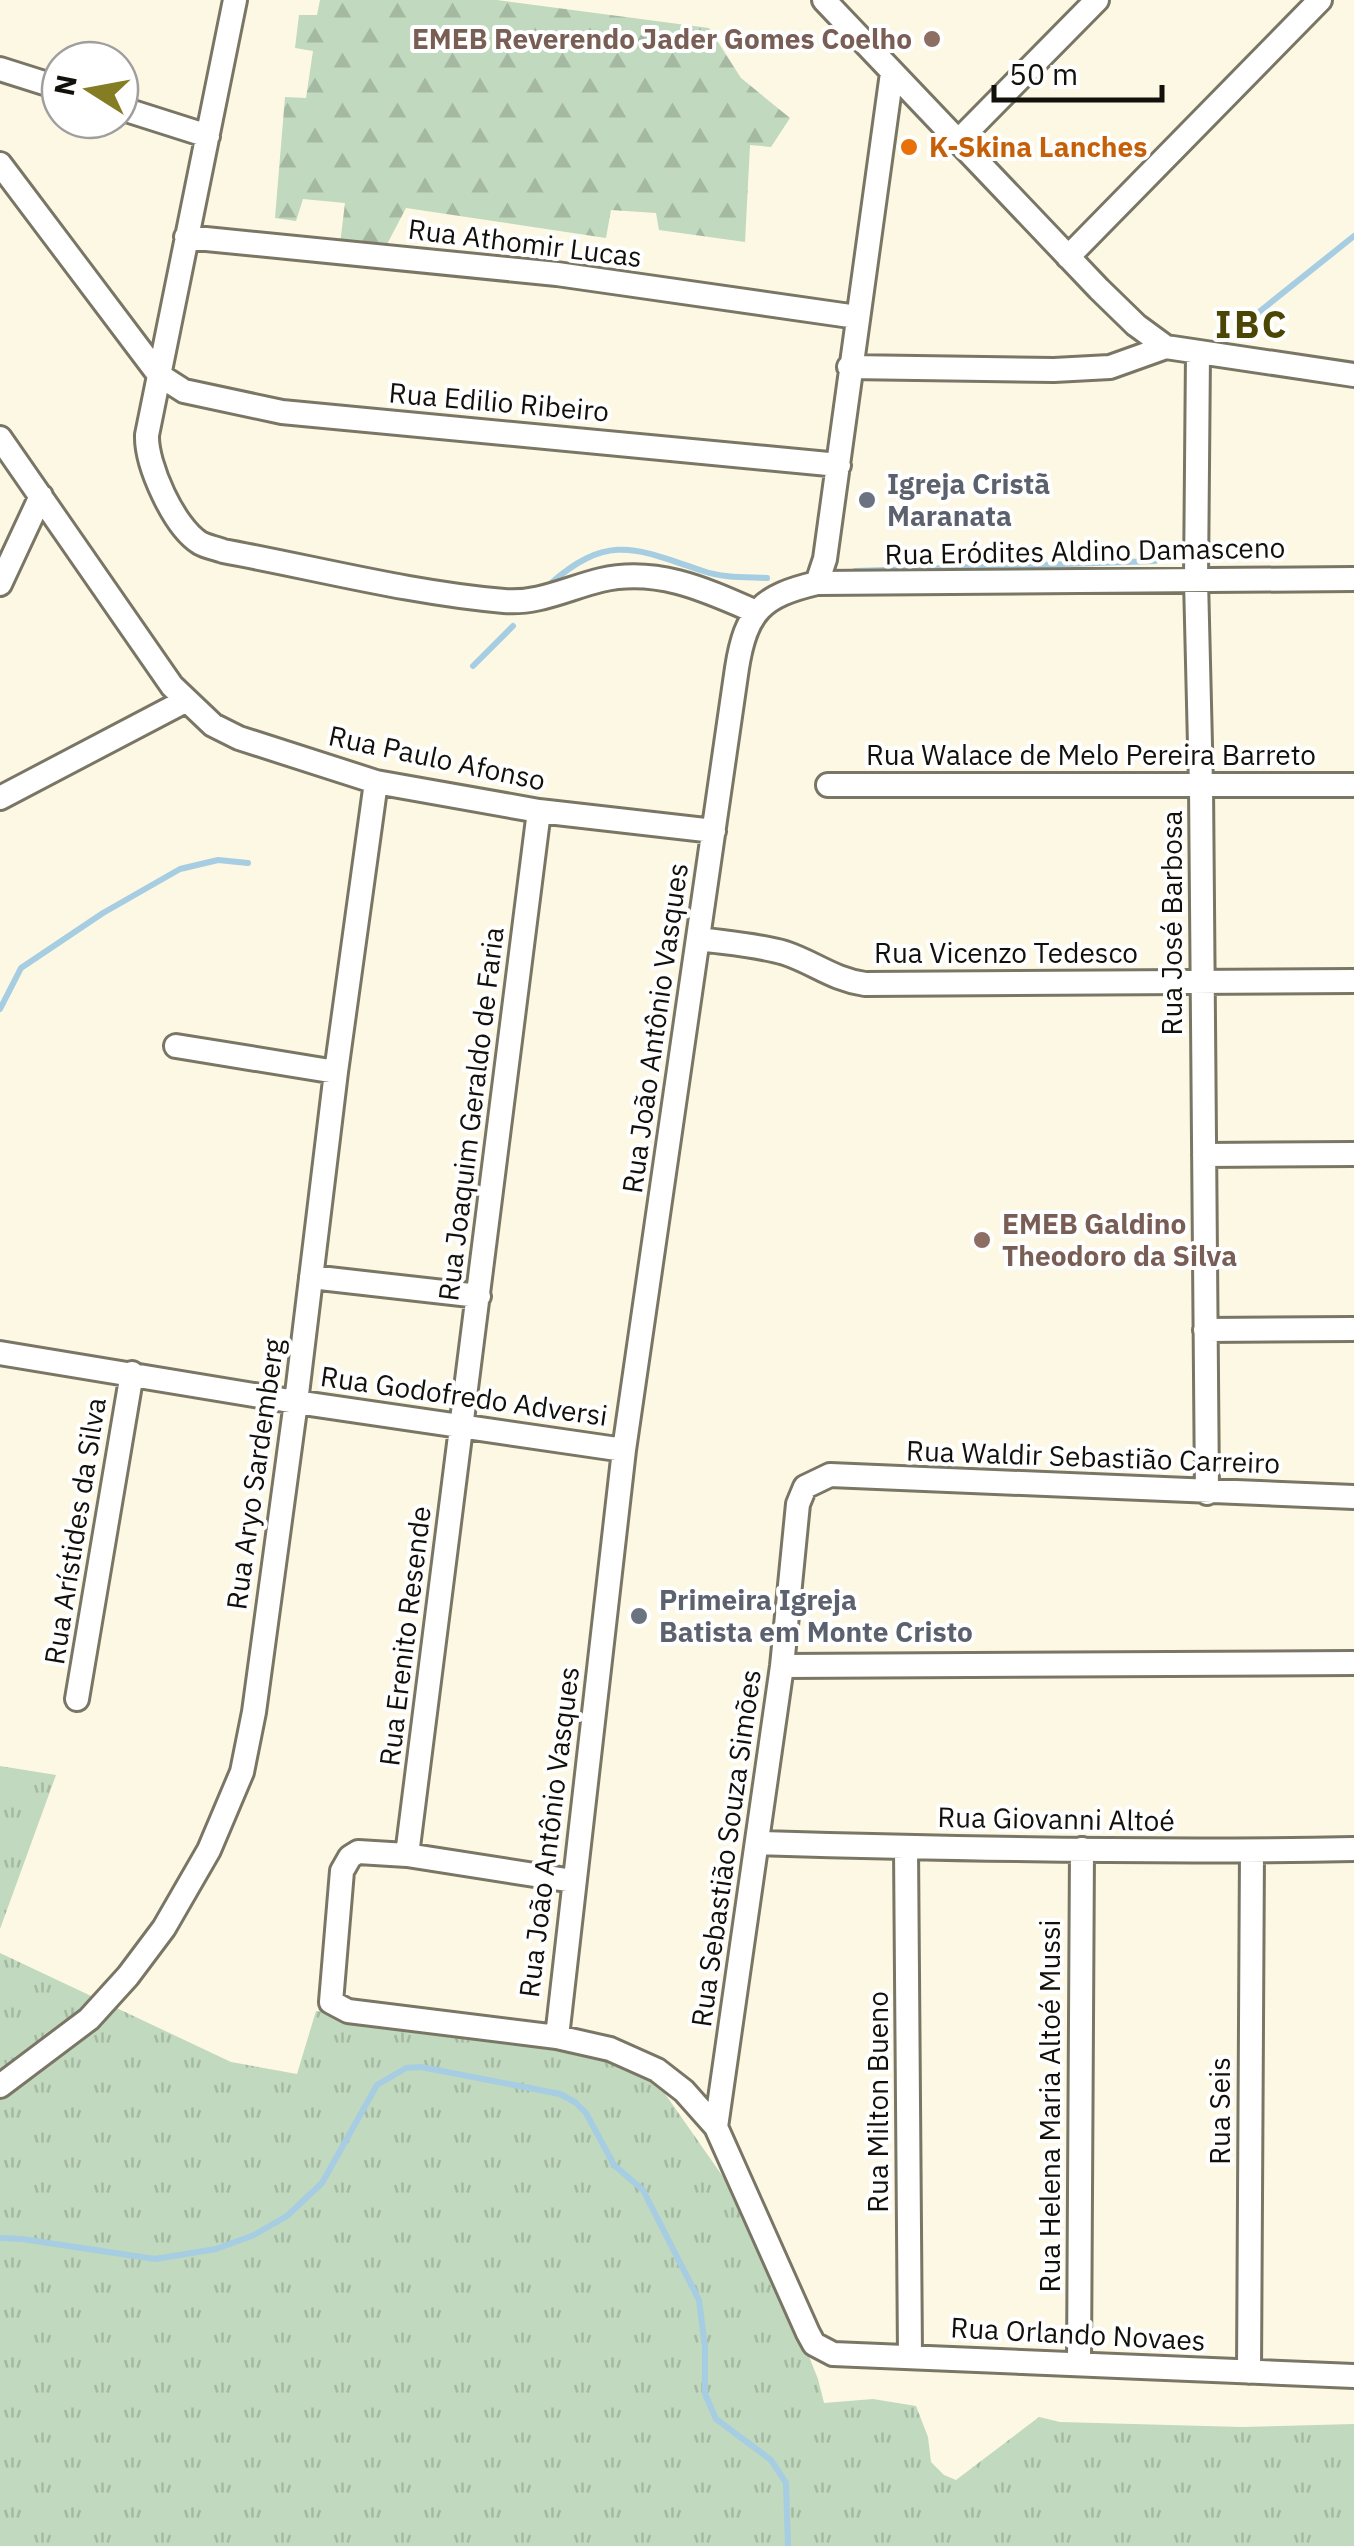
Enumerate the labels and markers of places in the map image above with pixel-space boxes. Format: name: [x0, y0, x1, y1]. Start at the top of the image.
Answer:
place label: EMEB Reverendo Jader Gomes Coelho: [412, 20, 912, 57]
marker: EMEB Reverendo Jader Gomes Coelho: [921, 28, 943, 50]
place label: K-Skina Lanches: [929, 128, 1147, 165]
marker: K-Skina Lanches: [898, 136, 920, 158]
place label: Igreja Cristã Maranata: [887, 465, 1050, 534]
marker: Igreja Cristã Maranata: [856, 489, 878, 511]
place label: EMEB Galdino Theodoro da Silva: [1002, 1205, 1237, 1274]
marker: EMEB Galdino Theodoro da Silva: [971, 1229, 993, 1251]
place label: Primeira Igreja Batista em Monte Cristo: [659, 1581, 973, 1650]
marker: Primeira Igreja Batista em Monte Cristo: [628, 1605, 650, 1627]

